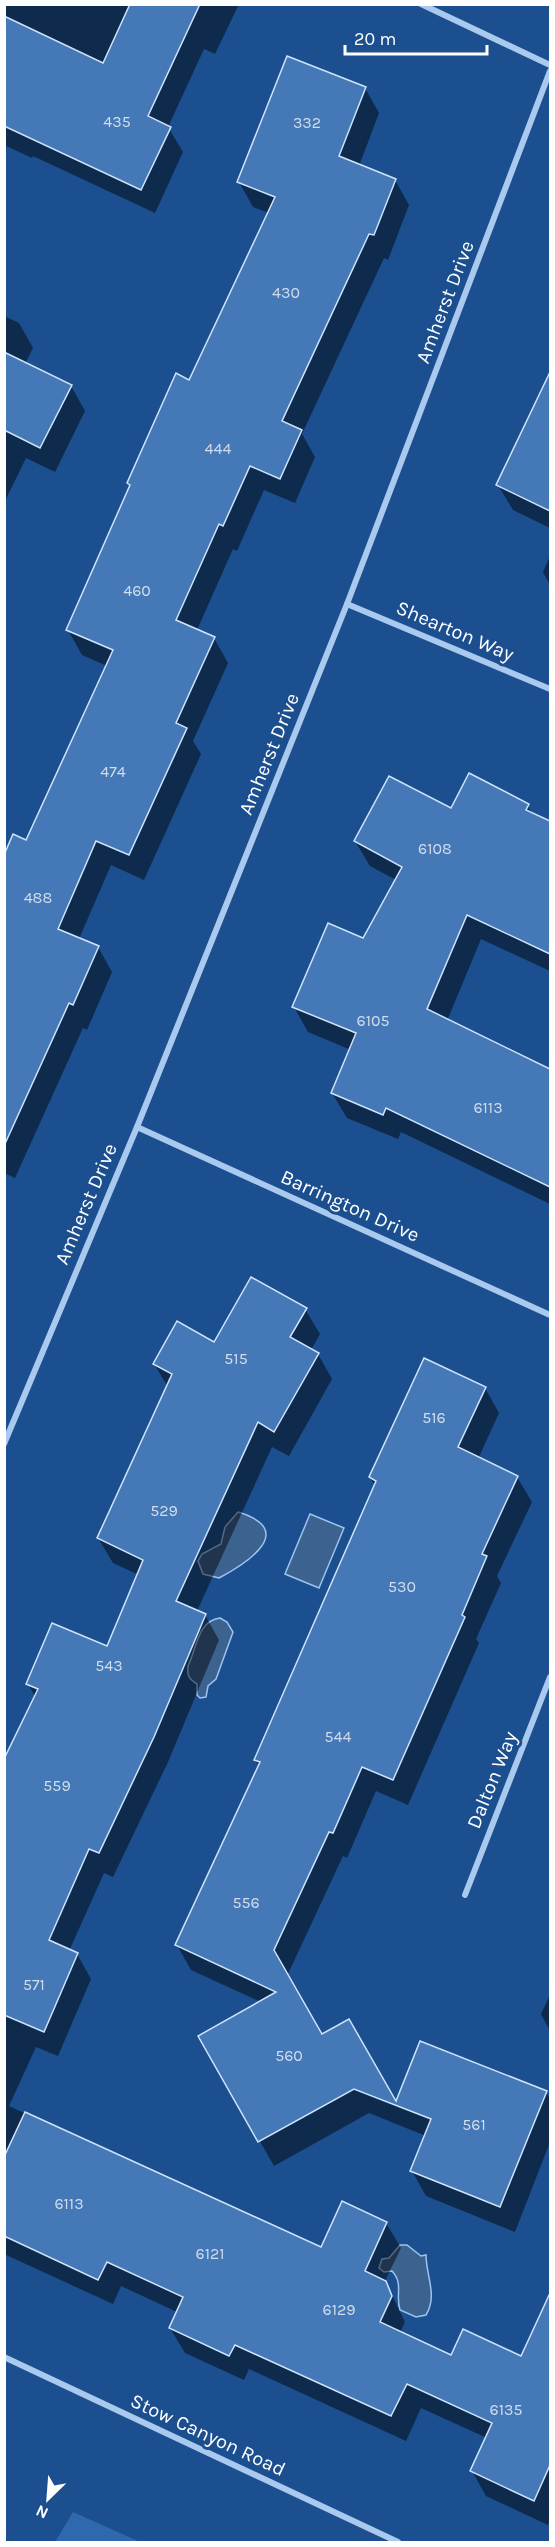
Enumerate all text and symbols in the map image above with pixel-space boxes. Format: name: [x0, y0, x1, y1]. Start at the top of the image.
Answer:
scale bar: [345, 18, 488, 56]
text: 20 m: [354, 28, 396, 50]
house number: 435: [103, 112, 131, 131]
house number: 332: [293, 113, 321, 132]
street label: Amherst Drive: [411, 238, 479, 366]
house number: 430: [272, 283, 300, 302]
house number: 444: [205, 439, 231, 458]
house number: 460: [123, 581, 151, 600]
street label: Shearton Way: [393, 596, 517, 666]
street label: Amherst Drive: [234, 690, 304, 818]
house number: 474: [100, 762, 126, 781]
house number: 6108: [418, 839, 452, 858]
house number: 488: [24, 888, 52, 907]
house number: 6105: [357, 1011, 389, 1030]
house number: 6113: [473, 1098, 503, 1117]
street label: Amherst Drive: [50, 1140, 122, 1268]
street label: Barrington Drive: [277, 1165, 423, 1247]
house number: 515: [224, 1349, 248, 1368]
house number: 516: [422, 1408, 446, 1427]
house number: 529: [150, 1501, 178, 1520]
house number: 530: [388, 1577, 416, 1596]
house number: 543: [95, 1656, 123, 1675]
house number: 544: [325, 1727, 352, 1746]
street label: Dalton Way: [462, 1728, 522, 1832]
house number: 559: [43, 1776, 71, 1795]
house number: 556: [232, 1893, 260, 1912]
house number: 571: [23, 1975, 45, 1994]
house number: 560: [275, 2046, 303, 2065]
house number: 561: [462, 2115, 486, 2134]
house number: 6113: [54, 2194, 84, 2213]
house number: 6121: [195, 2244, 225, 2263]
house number: 6129: [323, 2300, 356, 2319]
street label: Stow Canyon Road: [127, 2389, 289, 2481]
house number: 6135: [490, 2400, 522, 2419]
north arrow: [18, 2469, 78, 2529]
text: N: [33, 2501, 51, 2523]

